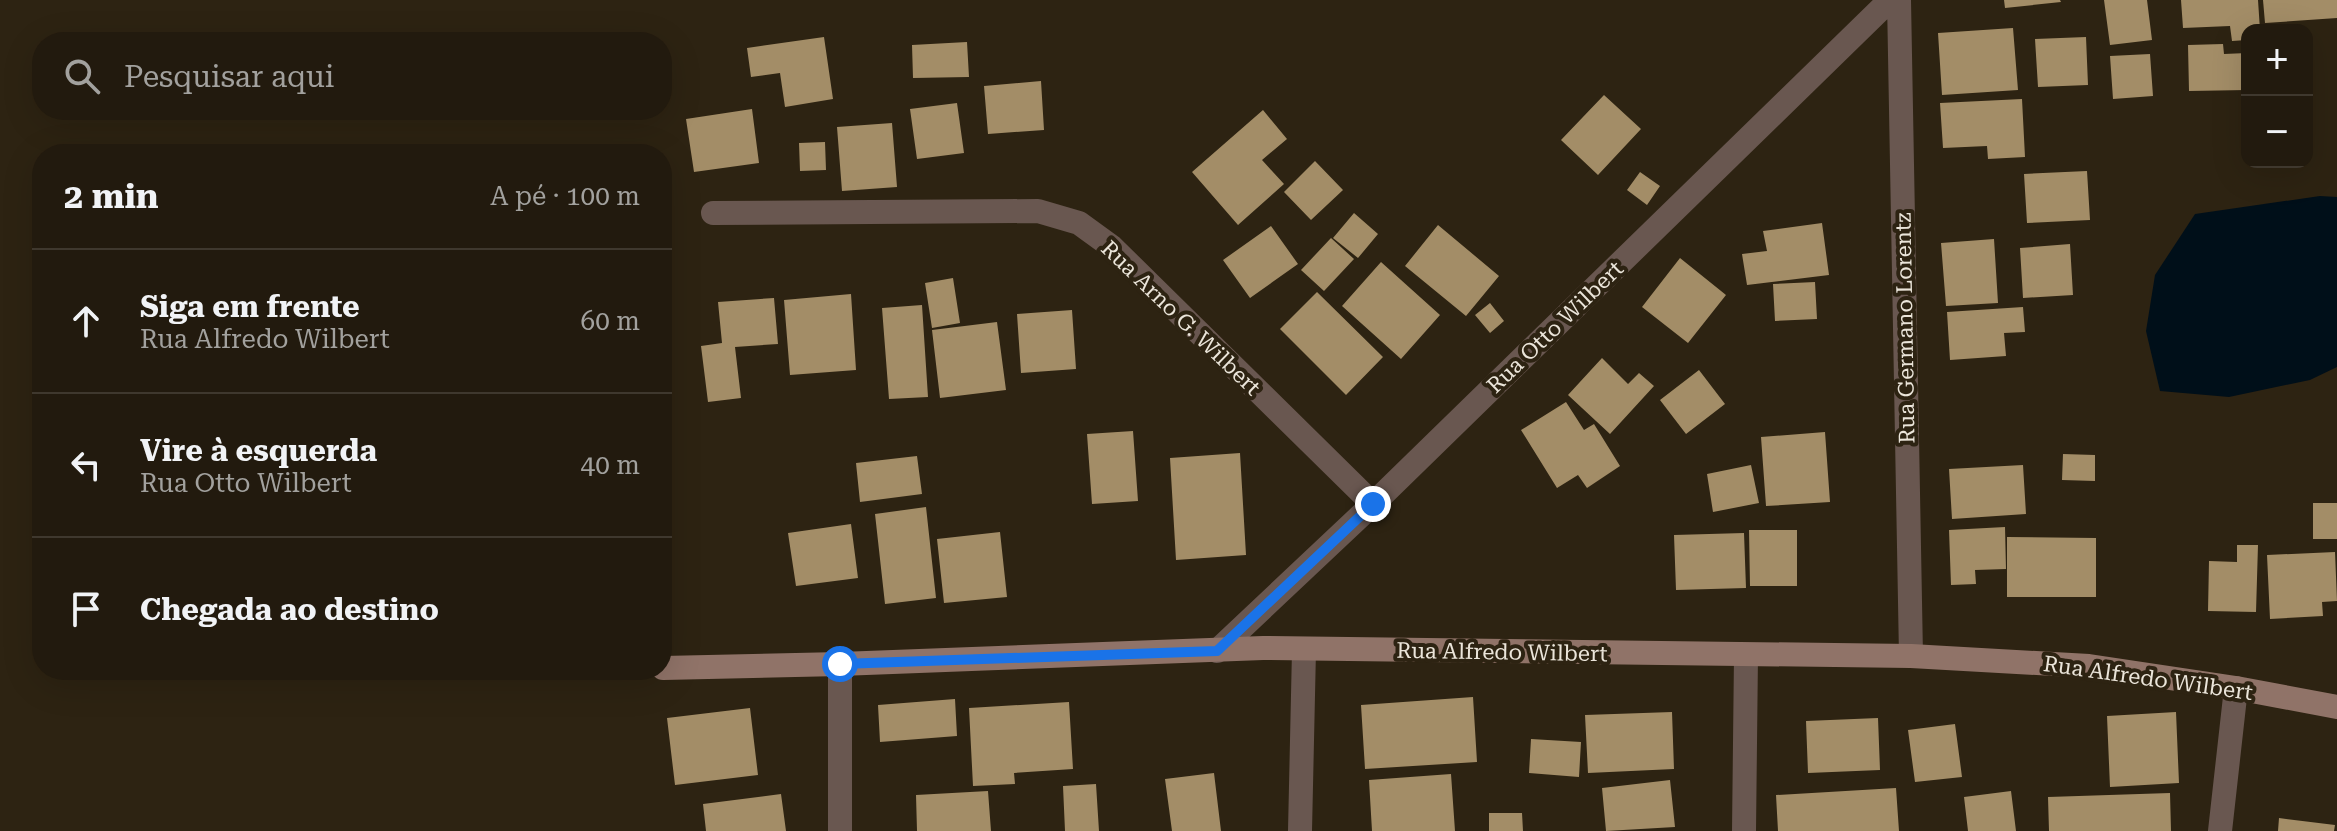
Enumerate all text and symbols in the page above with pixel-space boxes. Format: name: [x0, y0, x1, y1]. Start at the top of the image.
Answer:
map controls: [2241, 24, 2313, 168]
button: +: [2241, 24, 2313, 96]
search box: [32, 32, 672, 120]
icon: search: [60, 54, 104, 98]
text: Pesquisar aqui: [124, 59, 334, 94]
button: −: [2241, 96, 2313, 168]
text: 2 min: [64, 176, 159, 216]
text: A pé · 100 m: [490, 181, 640, 211]
street label: Rua Germano Lorentz: [1890, 212, 1920, 444]
street label: Rua Arno G. Wilbert: [1096, 236, 1266, 400]
street label: Rua Otto Wilbert: [1482, 256, 1628, 398]
text: Siga em frente: [140, 289, 360, 324]
icon: ahead: [64, 299, 108, 343]
text: 60 m: [581, 306, 640, 336]
text: Rua Alfredo Wilbert: [140, 324, 390, 354]
text: Vire à esquerda: [140, 433, 377, 468]
icon: left: [64, 443, 108, 487]
text: 40 m: [581, 450, 640, 480]
text: Rua Otto Wilbert: [140, 468, 352, 498]
route end: [1355, 486, 1391, 522]
icon: arrive: [64, 587, 108, 631]
text: Chegada ao destino: [140, 592, 439, 627]
street label: Rua Alfredo Wilbert: [1396, 638, 1608, 666]
route start: [822, 646, 858, 682]
street label: Rua Alfredo Wilbert: [2042, 651, 2254, 705]

